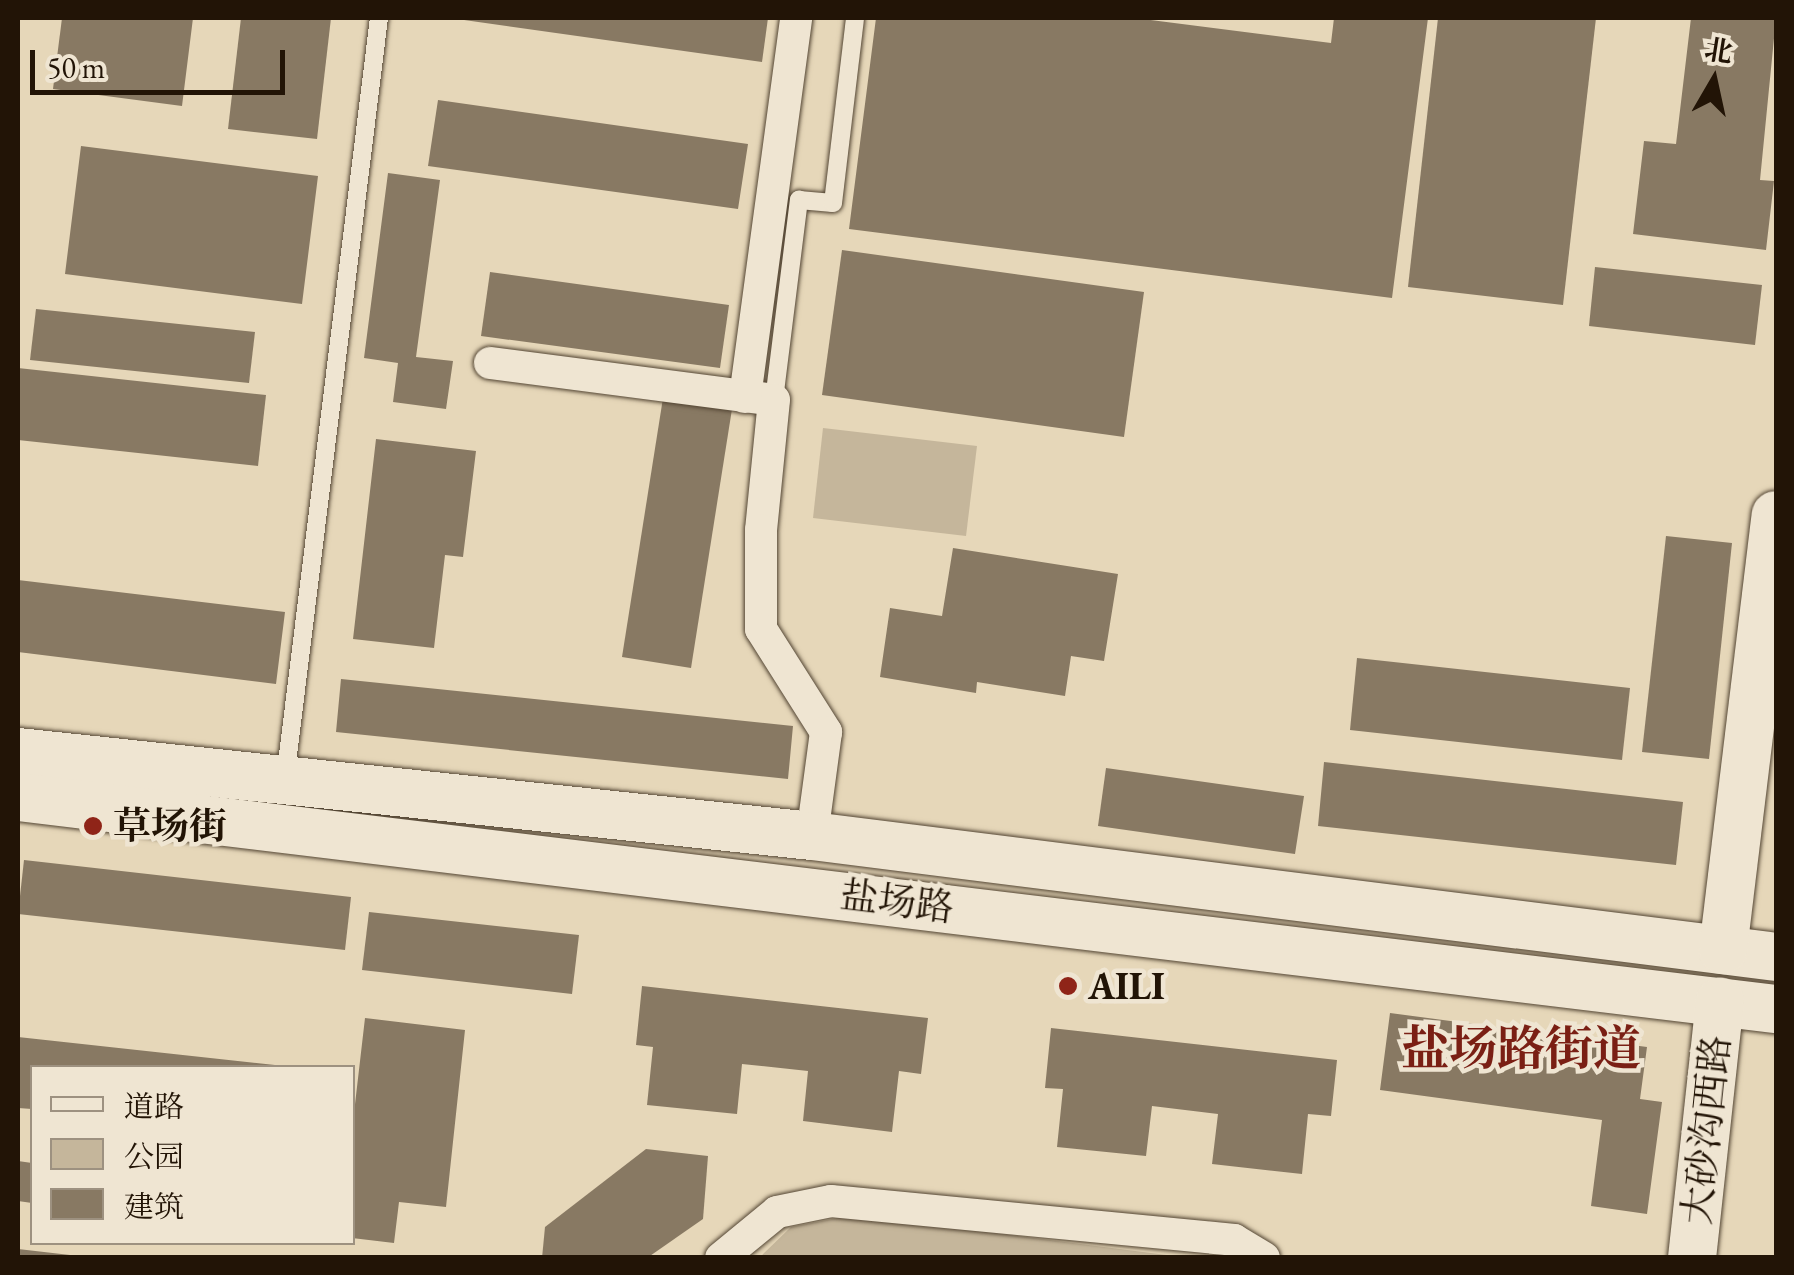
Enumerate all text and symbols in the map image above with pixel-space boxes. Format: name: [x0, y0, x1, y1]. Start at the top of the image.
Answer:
scale bar: [35, 30, 290, 92]
north arrow: [1664, 30, 1764, 130]
text: 北: [1702, 30, 1735, 70]
text: 50 m: [47, 48, 105, 87]
place label: 草场街: [113, 803, 227, 849]
marker: 草场街: [82, 815, 104, 837]
street label: 盐场路: [838, 871, 956, 931]
place label: AILI: [1088, 963, 1165, 1009]
marker: AILI: [1057, 975, 1079, 997]
district label: 盐场路街道: [1401, 1020, 1641, 1078]
street label: 大砂沟西路: [1673, 1033, 1739, 1227]
legend: [30, 1065, 355, 1245]
text: 道路: [124, 1087, 184, 1126]
text: 公园: [124, 1137, 184, 1176]
text: 建筑: [124, 1187, 184, 1226]

